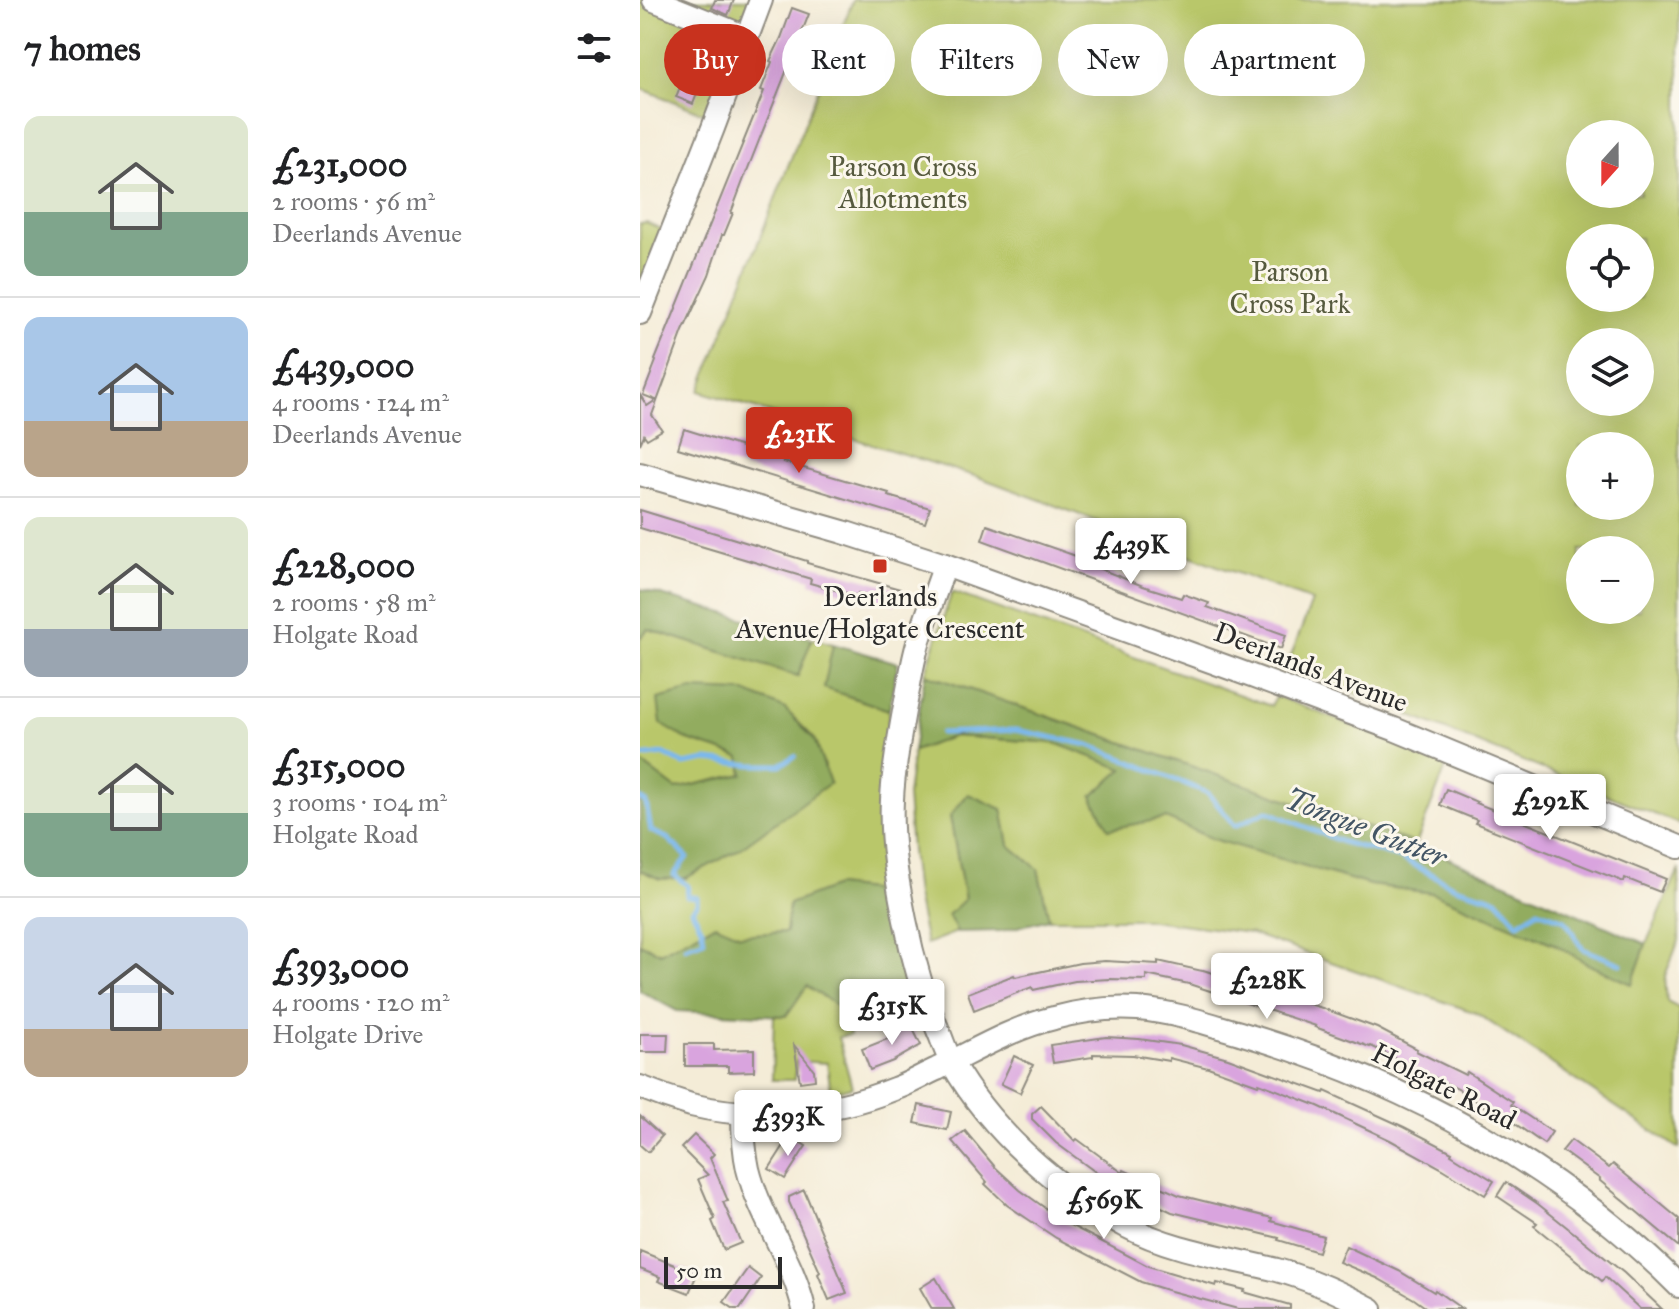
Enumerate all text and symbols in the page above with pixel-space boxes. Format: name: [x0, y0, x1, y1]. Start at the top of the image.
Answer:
chip: Buy: [664, 24, 766, 96]
chip: Rent: [782, 24, 895, 96]
chip: Filters: [911, 24, 1042, 96]
chip: New: [1058, 24, 1168, 96]
chip: Apartment: [1184, 24, 1365, 96]
icon: filters: [572, 26, 616, 70]
text: 7 homes: [24, 28, 141, 69]
north arrow: [1566, 120, 1654, 208]
map controls: [1566, 120, 1654, 624]
text: £231,000: [272, 144, 408, 185]
icon: home: [88, 148, 184, 244]
park label: Parson Cross Allotments: [829, 149, 977, 216]
text: 2 rooms · 56 m²: [272, 185, 435, 217]
text: Deerlands Avenue: [272, 217, 462, 249]
button: locate: [1566, 224, 1654, 312]
park label: Parson Cross Park: [1230, 254, 1350, 321]
button: layers: [1566, 328, 1654, 416]
text: £439,000: [272, 345, 415, 386]
icon: home: [88, 349, 184, 445]
text: 4 rooms · 124 m²: [272, 386, 449, 418]
pin: £231K: [743, 407, 855, 475]
text: £231K: [764, 417, 834, 449]
text: Deerlands Avenue: [272, 418, 462, 450]
button: +: [1566, 432, 1654, 520]
pin: £439K: [1075, 518, 1187, 586]
text: £439K: [1093, 528, 1169, 560]
button: −: [1566, 536, 1654, 624]
text: £228,000: [272, 545, 415, 586]
icon: home: [88, 549, 184, 645]
marker: Deerlands Avenue/Holgate Crescent: [871, 557, 889, 575]
place label: Deerlands Avenue/Holgate Crescent: [734, 579, 1025, 646]
text: 2 rooms · 58 m²: [272, 586, 436, 618]
street label: Deerlands Avenue: [1209, 614, 1413, 720]
text: Holgate Road: [272, 618, 419, 650]
text: £315,000: [272, 745, 406, 786]
icon: home: [88, 749, 184, 845]
pin: £292K: [1494, 774, 1606, 842]
water label: Tongue Gutter: [1280, 781, 1453, 876]
text: £292K: [1512, 784, 1588, 816]
text: 3 rooms · 104 m²: [272, 786, 447, 818]
text: Holgate Road: [272, 818, 419, 850]
text: £393,000: [272, 945, 409, 986]
icon: home: [88, 949, 184, 1045]
pin: £228K: [1211, 953, 1323, 1021]
text: £228K: [1229, 963, 1305, 995]
pin: £315K: [836, 979, 948, 1047]
text: 4 rooms · 120 m²: [272, 986, 450, 1018]
text: £315K: [857, 989, 927, 1021]
text: Holgate Drive: [272, 1018, 423, 1050]
street label: Holgate Road: [1366, 1035, 1522, 1137]
pin: £393K: [732, 1090, 844, 1158]
text: £393K: [752, 1100, 824, 1132]
pin: £569K: [1048, 1173, 1160, 1241]
text: £569K: [1066, 1183, 1142, 1215]
scale bar: [664, 1253, 782, 1289]
text: 50 m: [676, 1257, 722, 1284]

